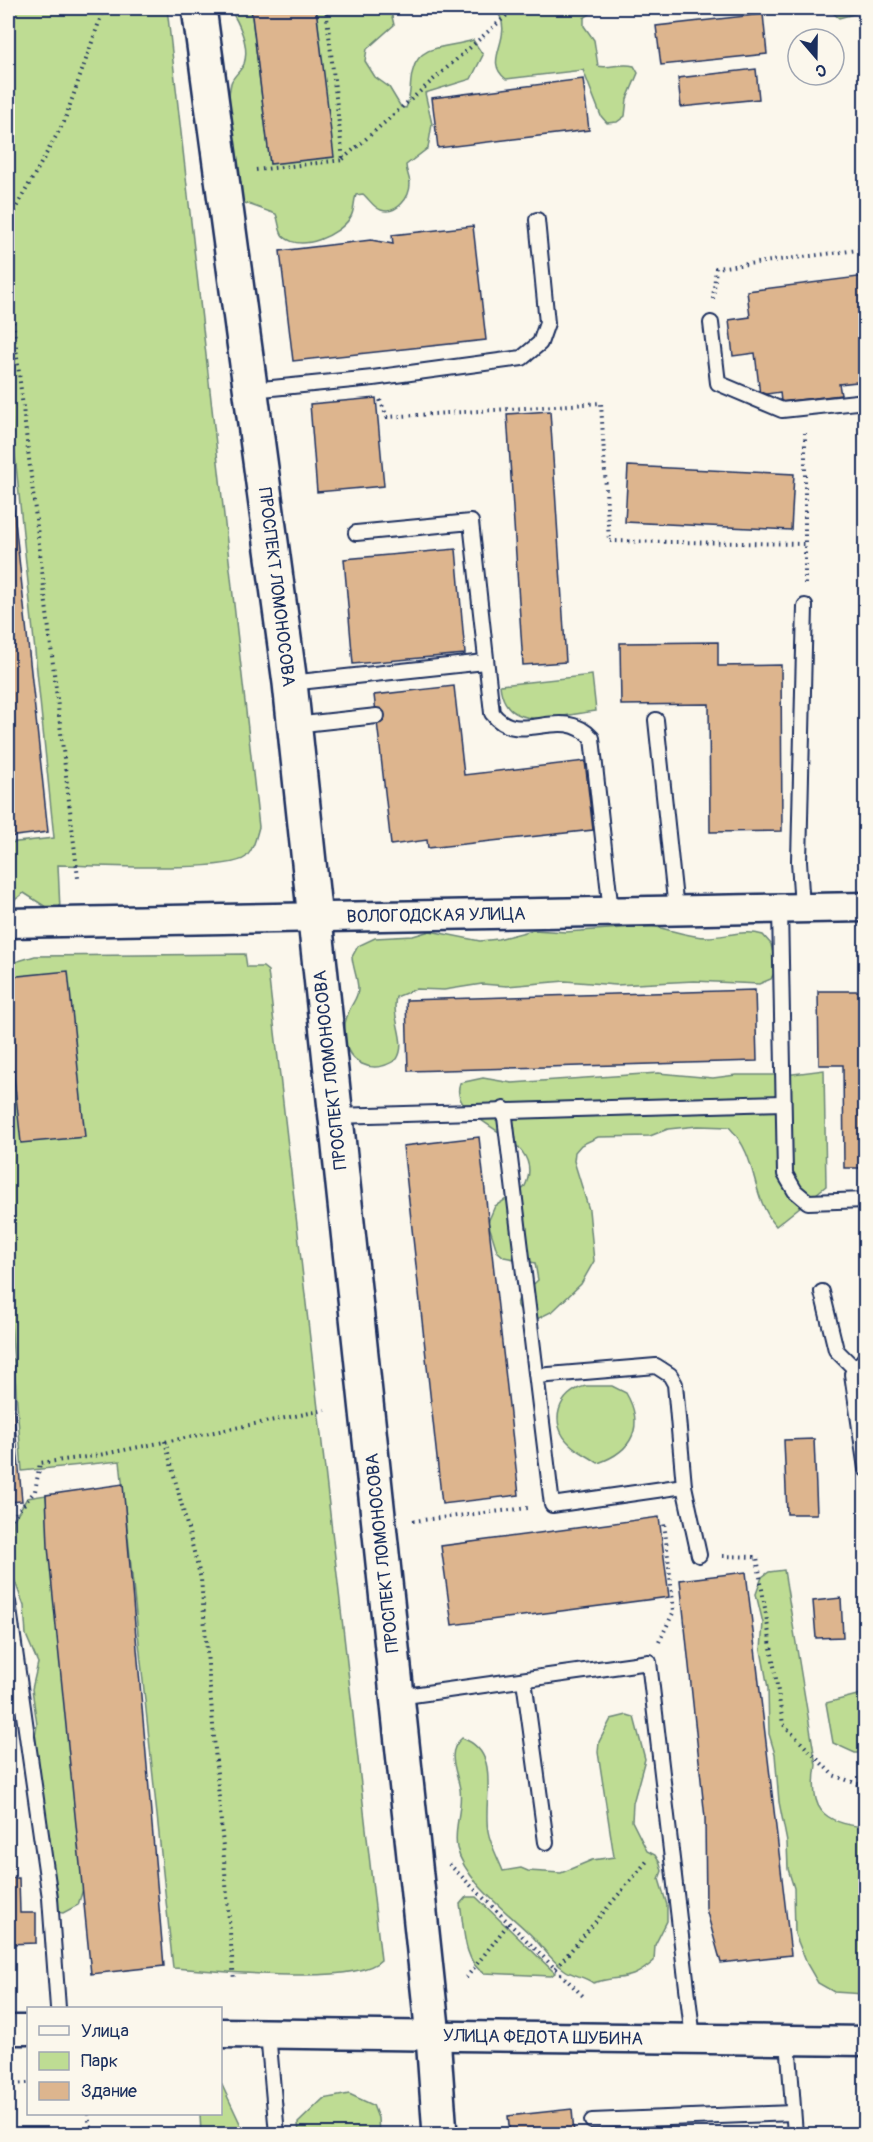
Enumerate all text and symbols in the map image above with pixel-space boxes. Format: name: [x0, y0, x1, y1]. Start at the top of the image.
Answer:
north arrow: [786, 27, 846, 87]
text: С: [813, 59, 829, 81]
street label: ПРОСПЕКТ ЛОМОНОСОВА: [253, 486, 300, 688]
street label: ВОЛОГОДСКАЯ УЛИЦА: [346, 902, 526, 929]
street label: ПРОСПЕКТ ЛОМОНОСОВА: [309, 969, 352, 1171]
street label: ПРОСПЕКТ ЛОМОНОСОВА: [361, 1452, 404, 1654]
legend: [27, 2007, 222, 2115]
text: Улица: [81, 2020, 129, 2043]
street label: УЛИЦА ФЕДОТА ШУБИНА: [443, 2024, 644, 2051]
text: Парк: [81, 2050, 118, 2073]
text: Здание: [81, 2080, 137, 2103]

